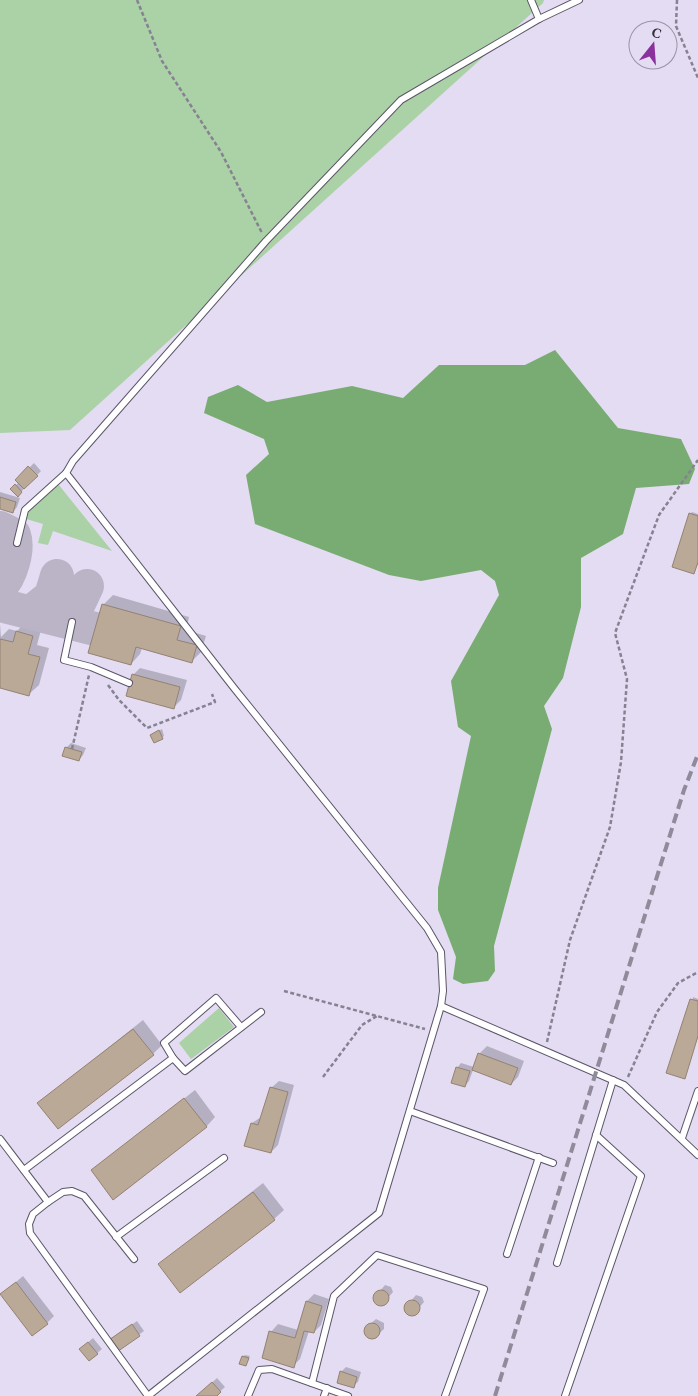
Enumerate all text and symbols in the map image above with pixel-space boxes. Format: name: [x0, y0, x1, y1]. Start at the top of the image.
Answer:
north arrow: [628, 20, 678, 70]
text: С: [649, 22, 664, 45]

